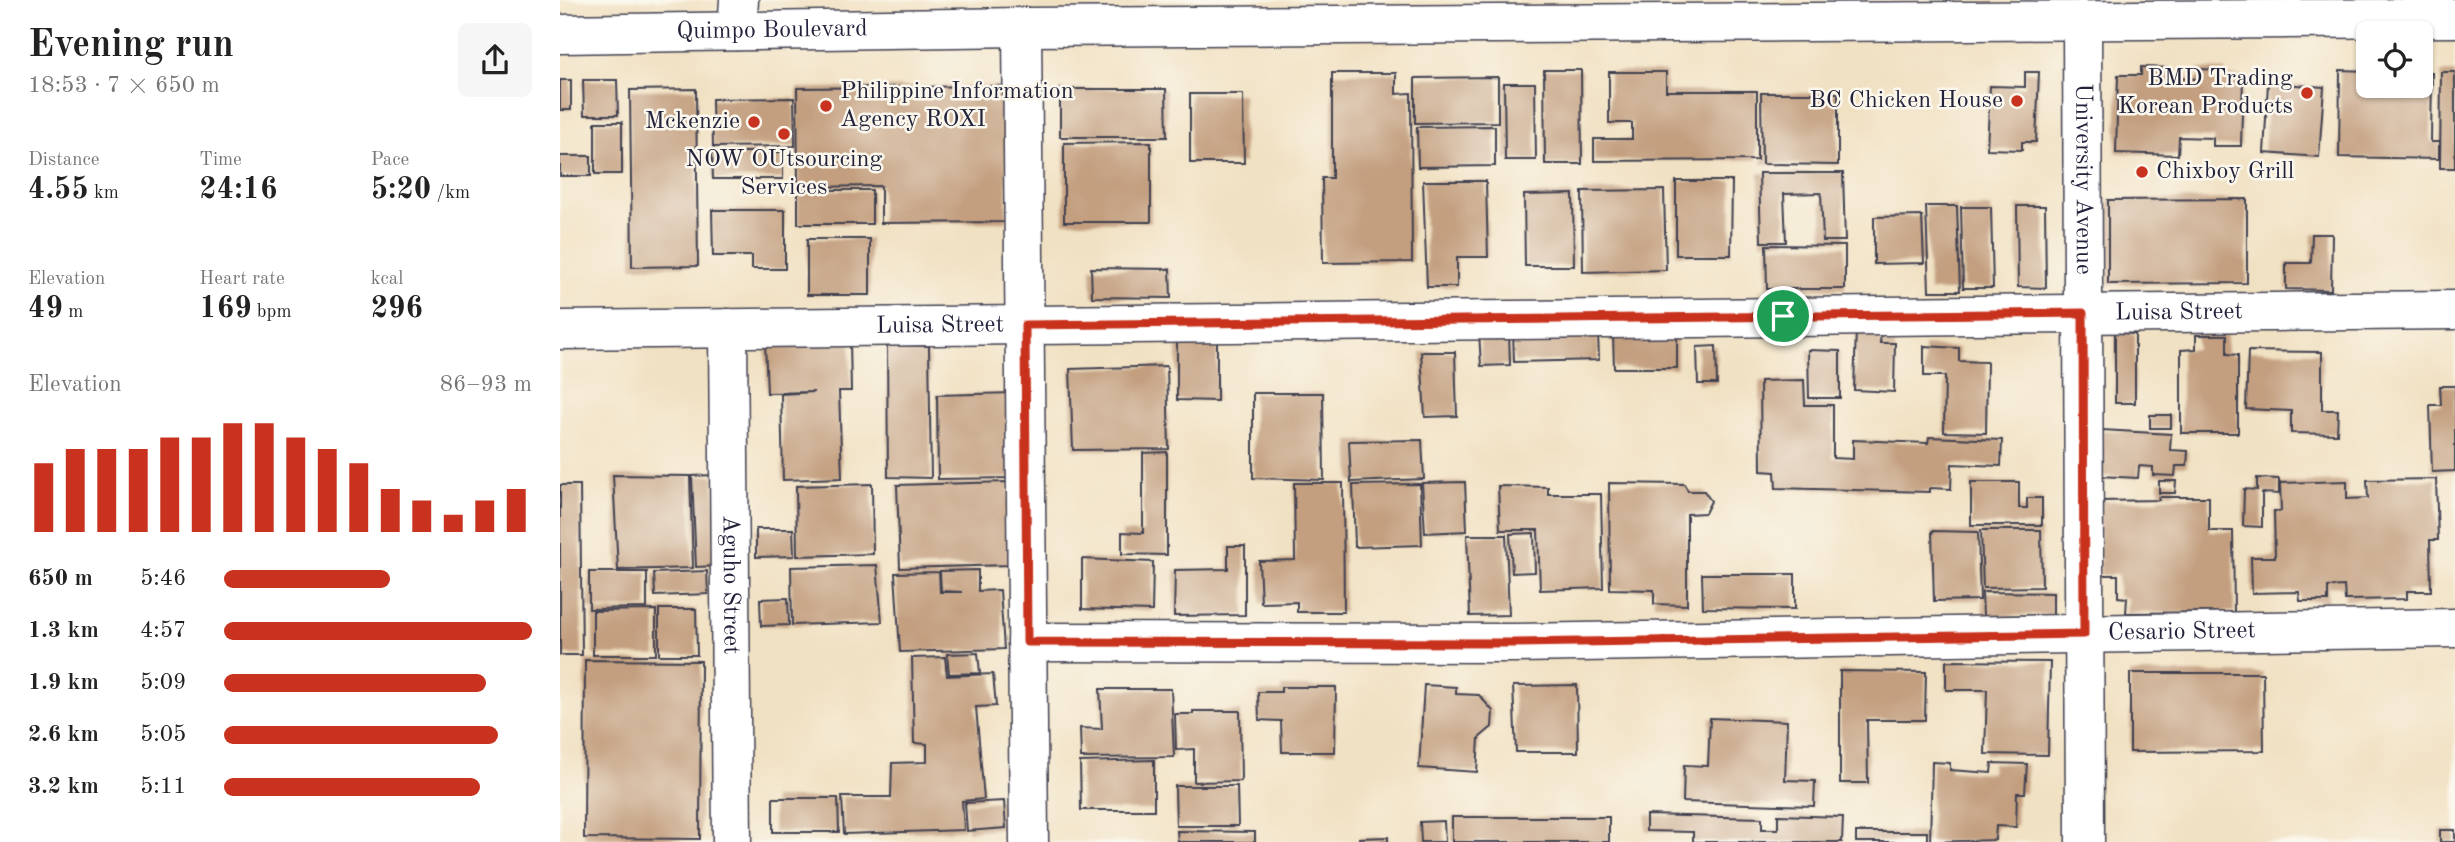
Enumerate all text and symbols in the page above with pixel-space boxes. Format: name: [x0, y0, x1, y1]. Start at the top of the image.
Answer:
street label: Quimpo Boulevard: [676, 17, 868, 44]
map controls: [2356, 21, 2433, 98]
button: locate: [2356, 21, 2433, 98]
button: share: [458, 23, 532, 97]
text: Evening run: [28, 27, 234, 65]
place label: BMD Trading Korean Products: [2118, 67, 2293, 119]
text: 18:53 · 7 × 650 m: [28, 74, 220, 97]
place label: Philippine Information Agency ROXI: [840, 80, 1074, 132]
street label: University Avenue: [2070, 83, 2095, 275]
marker: BMD Trading Korean Products: [2299, 85, 2315, 101]
place label: BC Chicken House: [1809, 89, 2003, 113]
marker: BC Chicken House: [2009, 93, 2025, 109]
marker: Philippine Information Agency ROXI: [818, 98, 834, 114]
place label: Mckenzie: [645, 110, 740, 134]
marker: Mckenzie: [746, 114, 762, 130]
marker: NOW OUtsourcing Services: [776, 126, 792, 142]
place label: NOW OUtsourcing Services: [686, 148, 882, 200]
text: Distance: [28, 151, 100, 170]
text: Time: [199, 151, 242, 170]
text: Pace: [371, 151, 409, 170]
place label: Chixboy Grill: [2156, 160, 2294, 184]
marker: Chixboy Grill: [2134, 164, 2150, 180]
text: 4.55: [28, 175, 89, 205]
text: 24:16: [199, 175, 277, 205]
text: 5:20: [371, 175, 431, 205]
text: km: [89, 184, 119, 203]
text: /km: [431, 184, 470, 203]
text: Elevation: [28, 270, 105, 289]
text: Heart rate: [199, 270, 285, 289]
text: kcal: [371, 270, 403, 289]
pin: [1753, 286, 1813, 346]
text: 49: [28, 294, 63, 324]
text: 169: [199, 294, 252, 324]
text: 296: [371, 294, 423, 324]
icon: arrive: [1764, 297, 1802, 335]
street label: Luisa Street: [2115, 300, 2243, 326]
text: m: [63, 303, 83, 322]
text: bpm: [252, 303, 292, 322]
street label: Luisa Street: [876, 313, 1004, 339]
text: Elevation: [28, 373, 122, 396]
text: 86–93 m: [440, 373, 532, 396]
street label: Aguho Street: [717, 515, 743, 655]
text: 650 m: [28, 567, 93, 590]
text: 5:46: [140, 567, 186, 590]
text: 1.3 km: [28, 619, 99, 642]
text: 4:57: [140, 619, 186, 642]
street label: Cesario Street: [2108, 619, 2256, 646]
text: 1.9 km: [28, 671, 99, 694]
text: 5:09: [140, 671, 186, 694]
text: 2.6 km: [28, 723, 99, 746]
text: 5:05: [140, 723, 186, 746]
text: 3.2 km: [28, 775, 99, 798]
text: 5:11: [140, 775, 186, 798]

